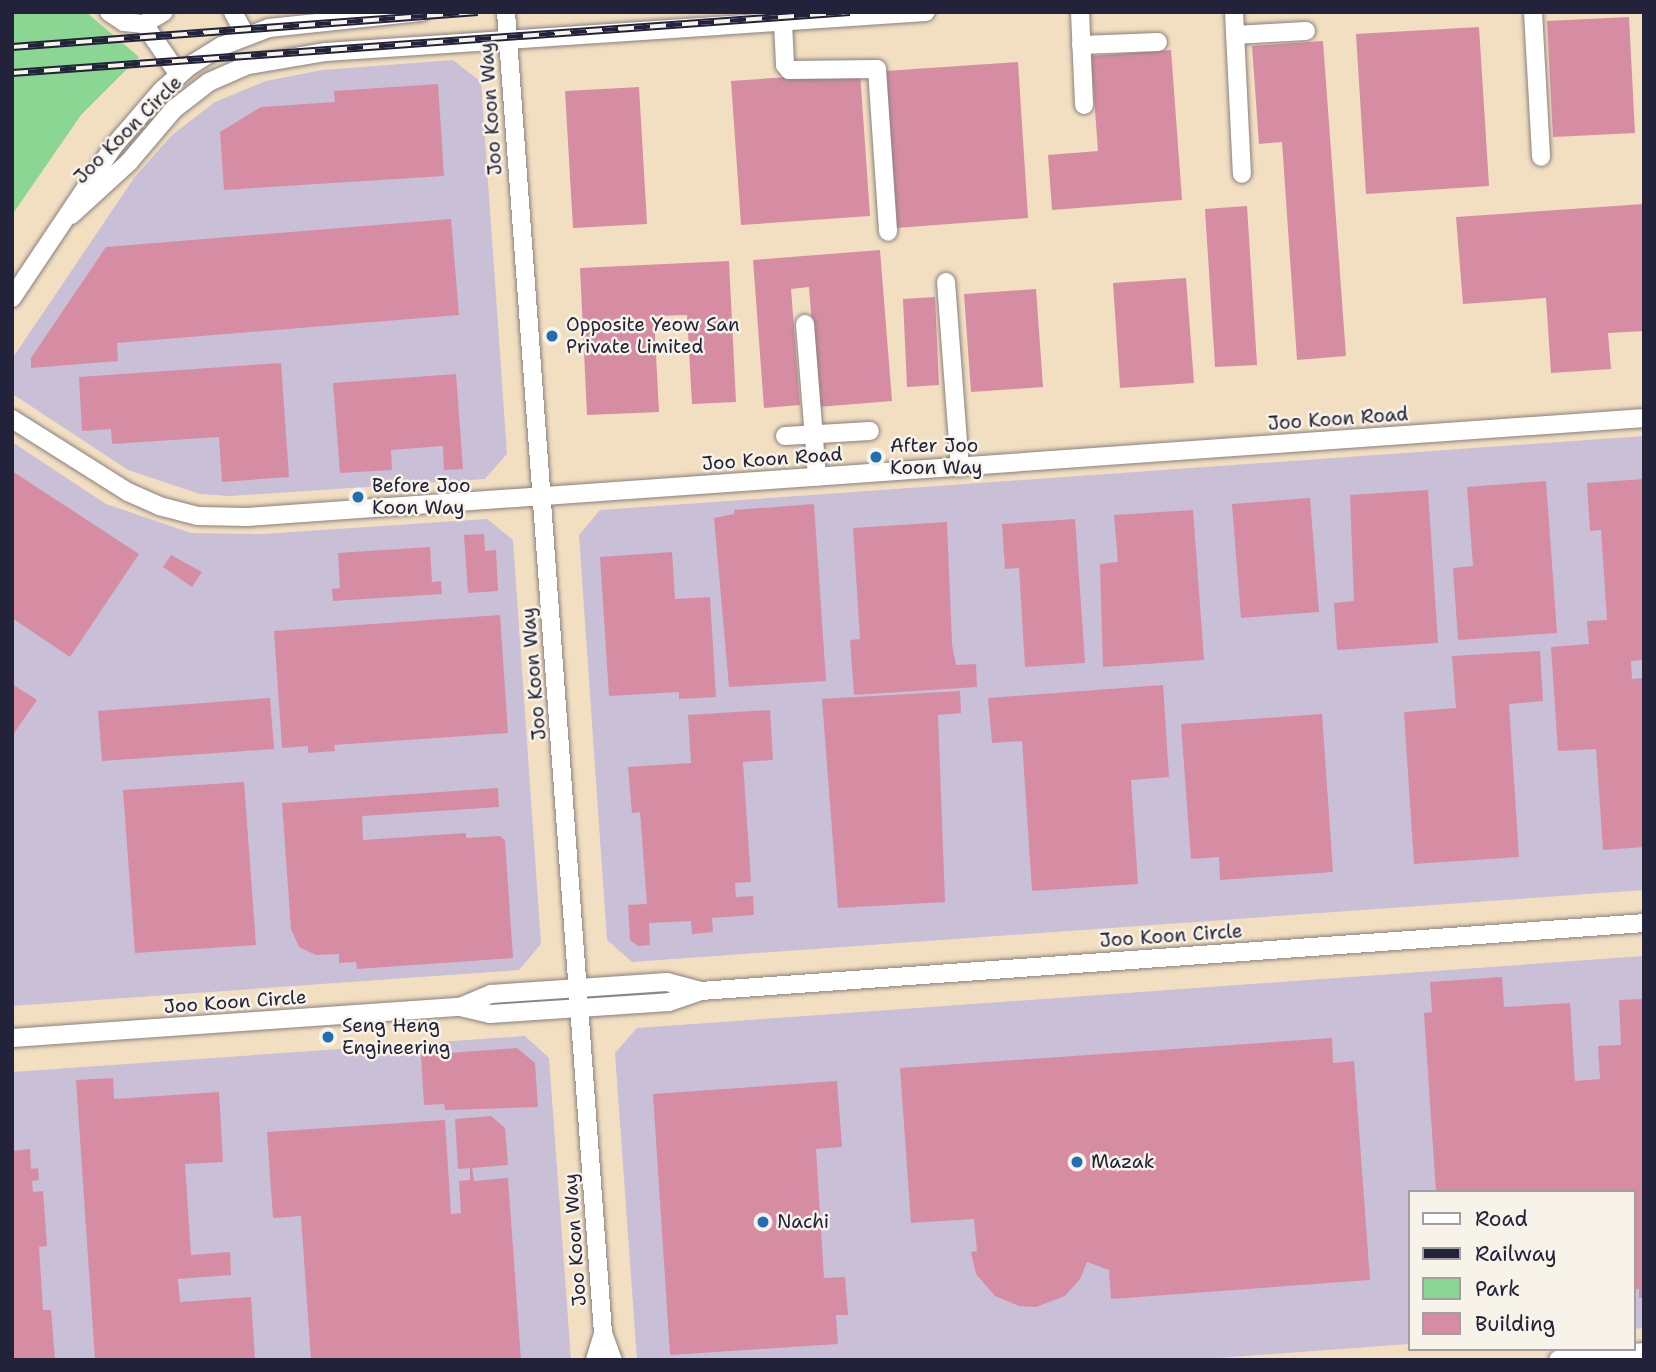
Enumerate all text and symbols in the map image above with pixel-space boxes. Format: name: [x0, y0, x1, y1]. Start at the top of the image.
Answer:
street label: Joo Koon Way: [475, 42, 507, 176]
street label: Joo Koon Circle: [69, 71, 187, 189]
place label: Opposite Yeow San Private Limited: [566, 314, 740, 358]
marker: Opposite Yeow San Private Limited: [544, 328, 560, 344]
street label: Joo Koon Road: [1267, 403, 1409, 435]
place label: After Joo Koon Way: [890, 435, 982, 479]
street label: Joo Koon Road: [701, 443, 843, 475]
marker: After Joo Koon Way: [868, 449, 884, 465]
place label: Before Joo Koon Way: [372, 475, 471, 519]
marker: Before Joo Koon Way: [350, 489, 366, 505]
street label: Joo Koon Way: [517, 607, 551, 741]
street label: Joo Koon Circle: [1099, 920, 1243, 952]
street label: Joo Koon Circle: [163, 986, 307, 1018]
place label: Seng Heng Engineering: [342, 1015, 451, 1059]
marker: Seng Heng Engineering: [320, 1029, 336, 1045]
place label: Mazak: [1091, 1151, 1155, 1173]
marker: Mazak: [1069, 1154, 1085, 1170]
street label: Joo Koon Way: [559, 1173, 591, 1307]
legend: [1408, 1190, 1635, 1351]
text: Road: [1475, 1205, 1528, 1233]
place label: Nachi: [777, 1211, 829, 1233]
marker: Nachi: [755, 1214, 771, 1230]
text: Railway: [1475, 1240, 1557, 1268]
text: Park: [1475, 1275, 1520, 1303]
text: Building: [1475, 1310, 1555, 1338]

